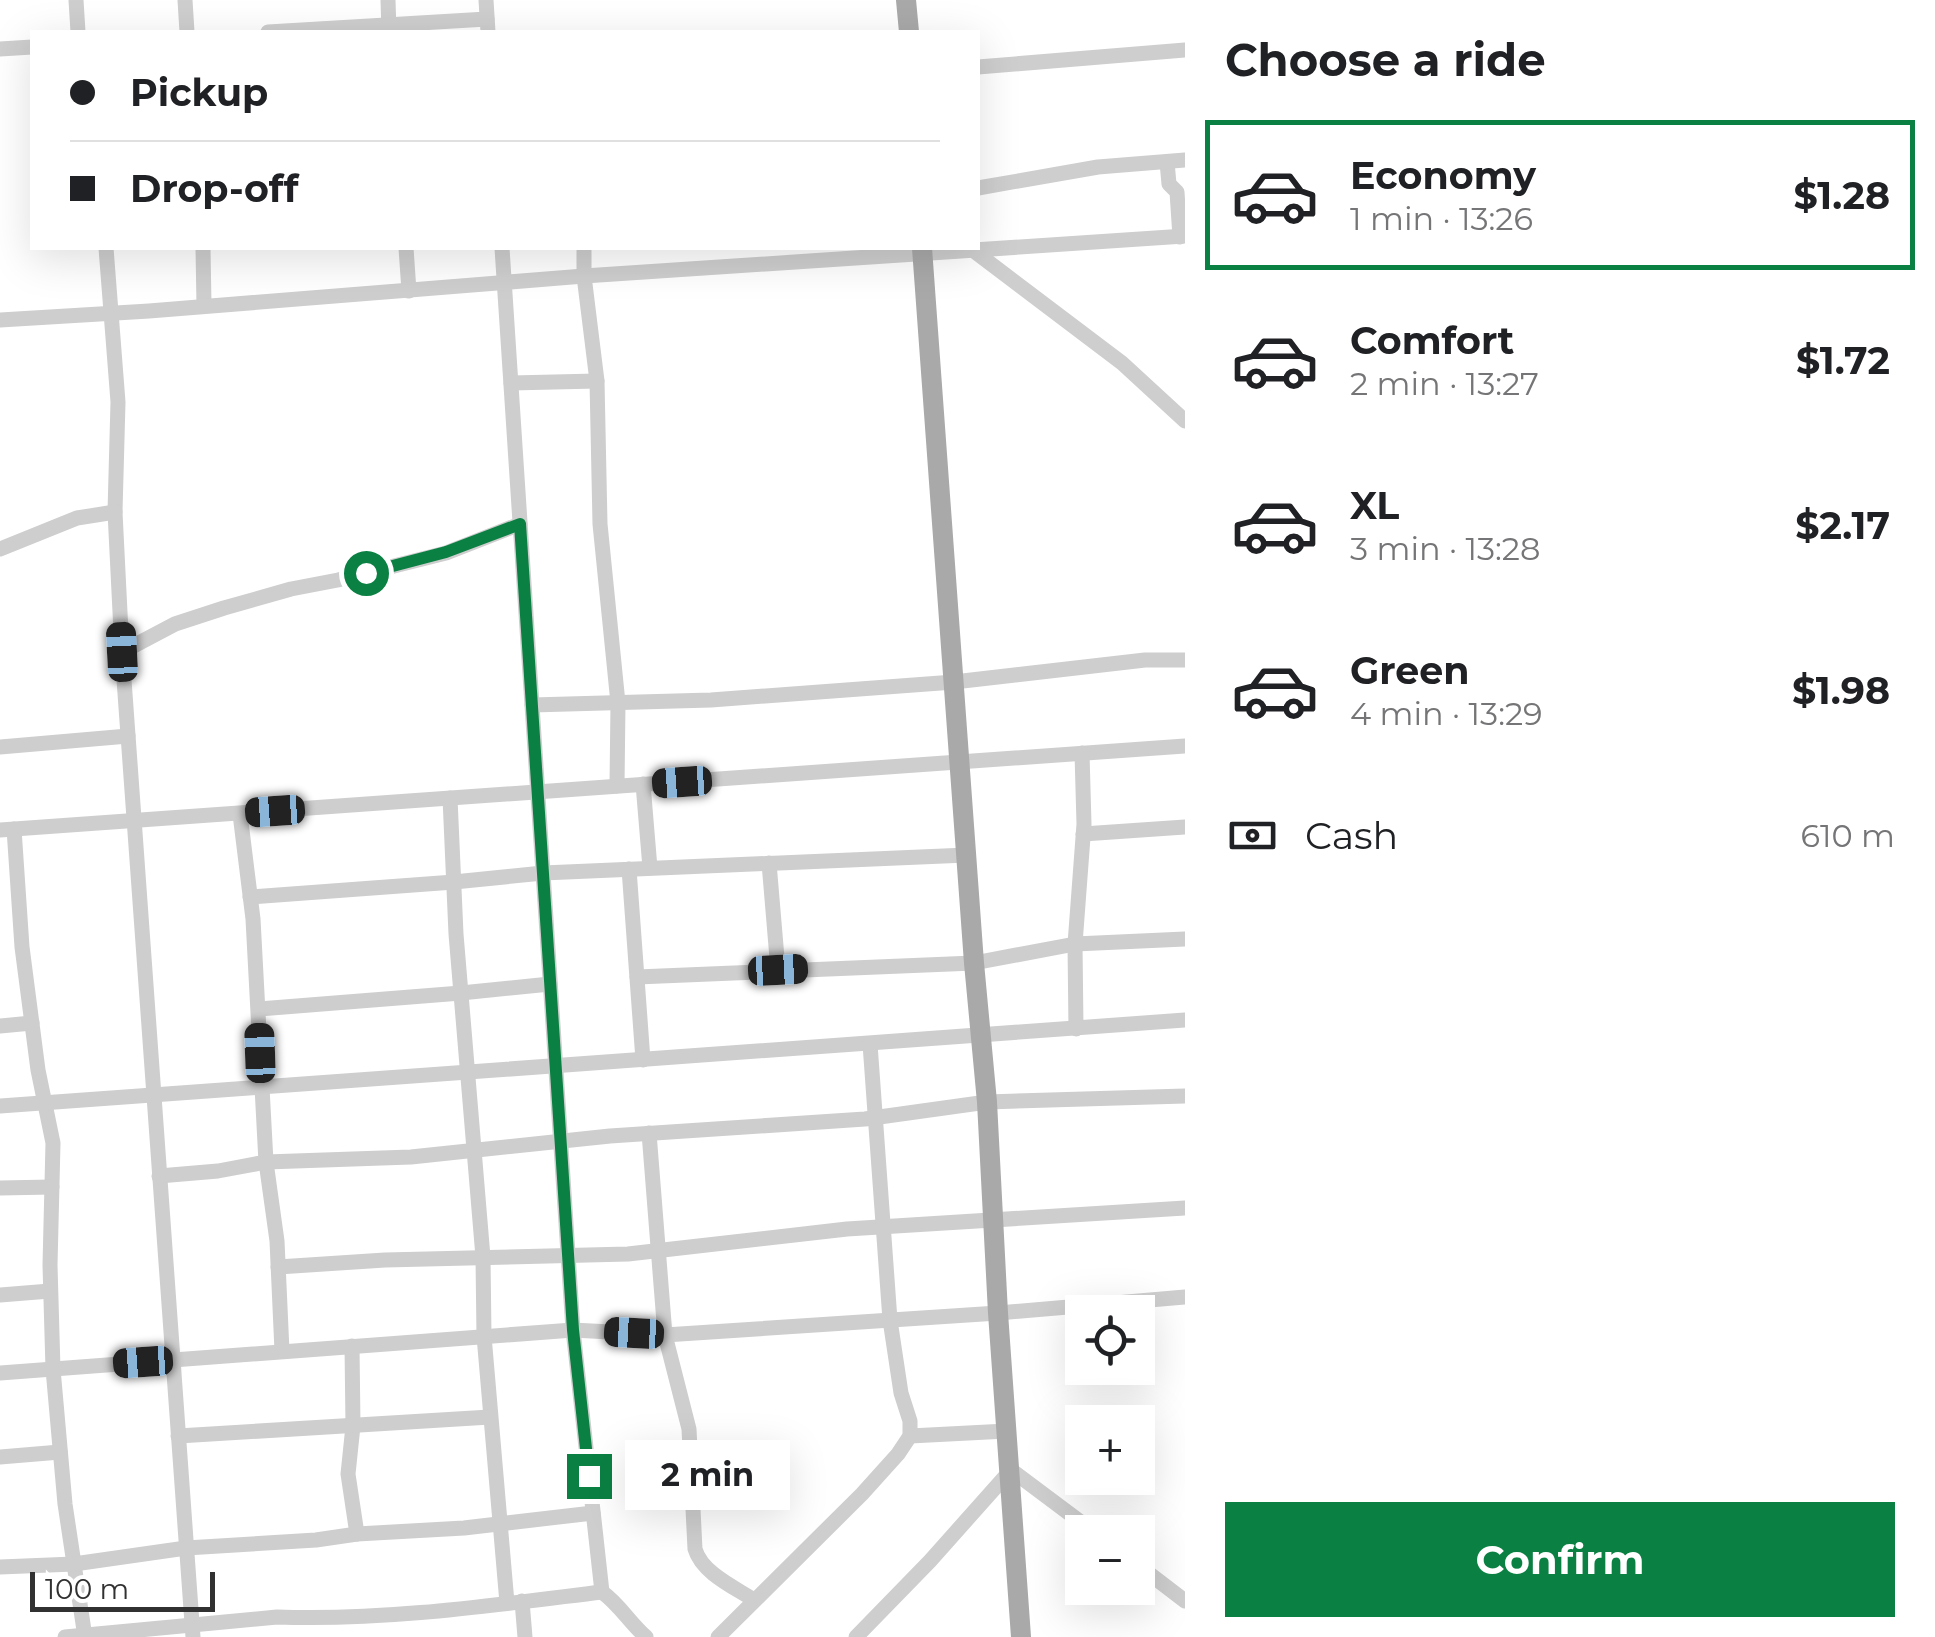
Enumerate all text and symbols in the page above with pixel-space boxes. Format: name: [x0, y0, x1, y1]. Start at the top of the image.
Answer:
text: Choose a ride: [1225, 32, 1546, 87]
text: Pickup: [130, 69, 268, 116]
icon: car: [1230, 150, 1320, 240]
text: Economy: [1350, 152, 1536, 199]
text: Drop-off: [130, 165, 299, 212]
text: $1.28: [1793, 172, 1890, 219]
text: 1 min · 13:26: [1350, 199, 1533, 238]
icon: car: [1230, 315, 1320, 405]
text: Comfort: [1350, 317, 1514, 364]
text: $1.72: [1796, 337, 1890, 384]
text: 2 min · 13:27: [1350, 364, 1539, 403]
icon: car: [1230, 480, 1320, 570]
text: XL: [1350, 482, 1399, 529]
text: $2.17: [1795, 502, 1890, 549]
text: 3 min · 13:28: [1350, 529, 1540, 568]
route start: [344, 551, 389, 596]
car: [105, 621, 139, 683]
icon: car: [1230, 645, 1320, 735]
text: Green: [1350, 647, 1470, 694]
text: $1.98: [1792, 667, 1890, 714]
text: 4 min · 13:29: [1350, 694, 1543, 733]
car: [651, 765, 713, 799]
car: [244, 794, 306, 828]
icon: cash: [1225, 808, 1280, 863]
text: Cash: [1305, 812, 1398, 859]
text: 610 m: [1800, 816, 1895, 855]
car: [747, 953, 809, 987]
car: [244, 1022, 276, 1084]
map controls: [1065, 1295, 1155, 1605]
button: locate: [1065, 1295, 1155, 1385]
car: [603, 1316, 665, 1350]
car: [112, 1345, 174, 1379]
button: +: [1065, 1405, 1155, 1495]
callout: 2 min: [624, 1441, 789, 1511]
route end: [567, 1454, 612, 1499]
text: 2 min: [661, 1455, 754, 1494]
button: Confirm: [1225, 1502, 1895, 1617]
button: −: [1065, 1515, 1155, 1605]
scale bar: [30, 1567, 215, 1612]
text: 100 m: [45, 1572, 129, 1606]

